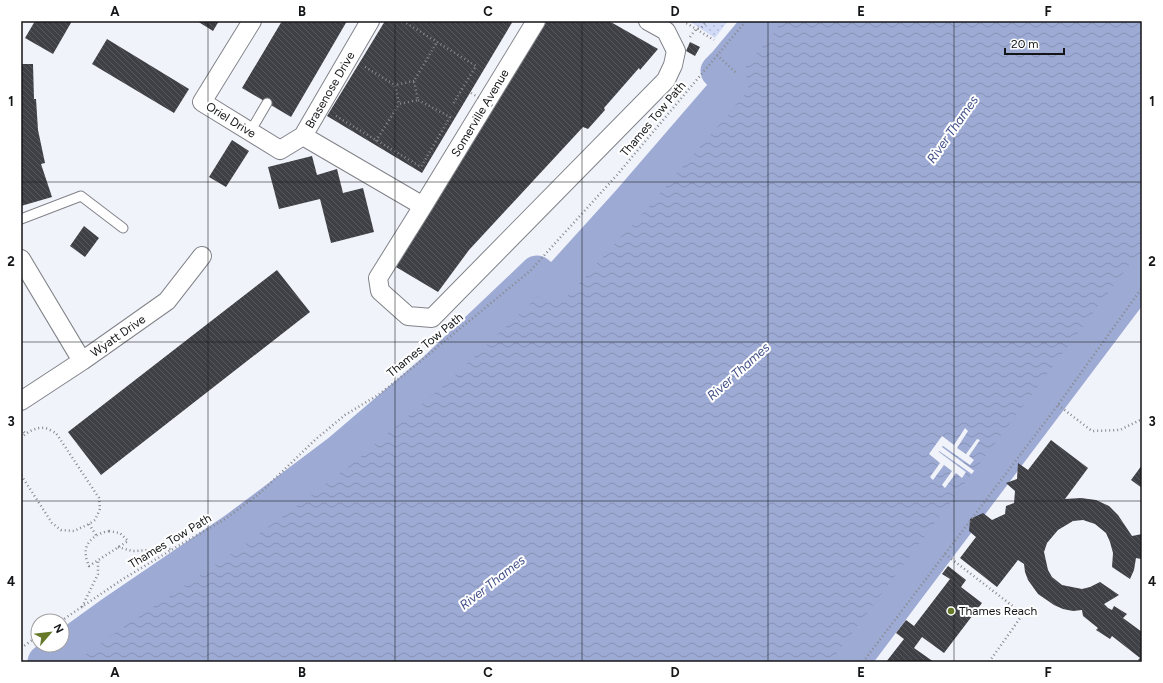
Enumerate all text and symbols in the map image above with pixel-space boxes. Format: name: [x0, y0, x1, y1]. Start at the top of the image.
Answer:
text: A: [110, 4, 120, 19]
text: B: [298, 4, 306, 19]
text: C: [483, 4, 493, 19]
text: D: [670, 4, 680, 19]
text: E: [857, 4, 865, 19]
text: F: [1044, 4, 1052, 19]
scale bar: [1005, 30, 1064, 56]
text: 20 m: [1011, 37, 1039, 51]
street label: Brasenose Drive: [302, 49, 358, 131]
street label: Somerville Avenue: [448, 66, 512, 159]
street label: Thames Tow Path: [617, 78, 689, 160]
water label: River Thames: [924, 93, 981, 166]
text: 1: [8, 94, 14, 109]
text: 1: [1149, 94, 1155, 109]
street label: Oriel Drive: [204, 99, 259, 141]
text: 2: [7, 254, 15, 269]
text: 2: [1148, 254, 1156, 269]
street label: Thames Tow Path: [384, 310, 466, 380]
street label: Wyatt Drive: [88, 312, 148, 360]
water label: River Thames: [704, 339, 773, 403]
text: 3: [7, 414, 15, 429]
text: 3: [1148, 414, 1156, 429]
street label: Thames Tow Path: [126, 511, 214, 571]
water label: River Thames: [457, 552, 528, 613]
text: 4: [7, 574, 15, 589]
text: 4: [1148, 574, 1156, 589]
place label: Thames Reach: [959, 604, 1037, 618]
marker: Thames Reach: [946, 606, 956, 616]
north arrow: [30, 613, 70, 653]
text: N: [51, 622, 66, 635]
text: A: [110, 665, 120, 680]
text: B: [298, 665, 306, 680]
text: C: [483, 665, 493, 680]
text: D: [670, 665, 680, 680]
text: E: [857, 665, 865, 680]
text: F: [1044, 665, 1052, 680]

